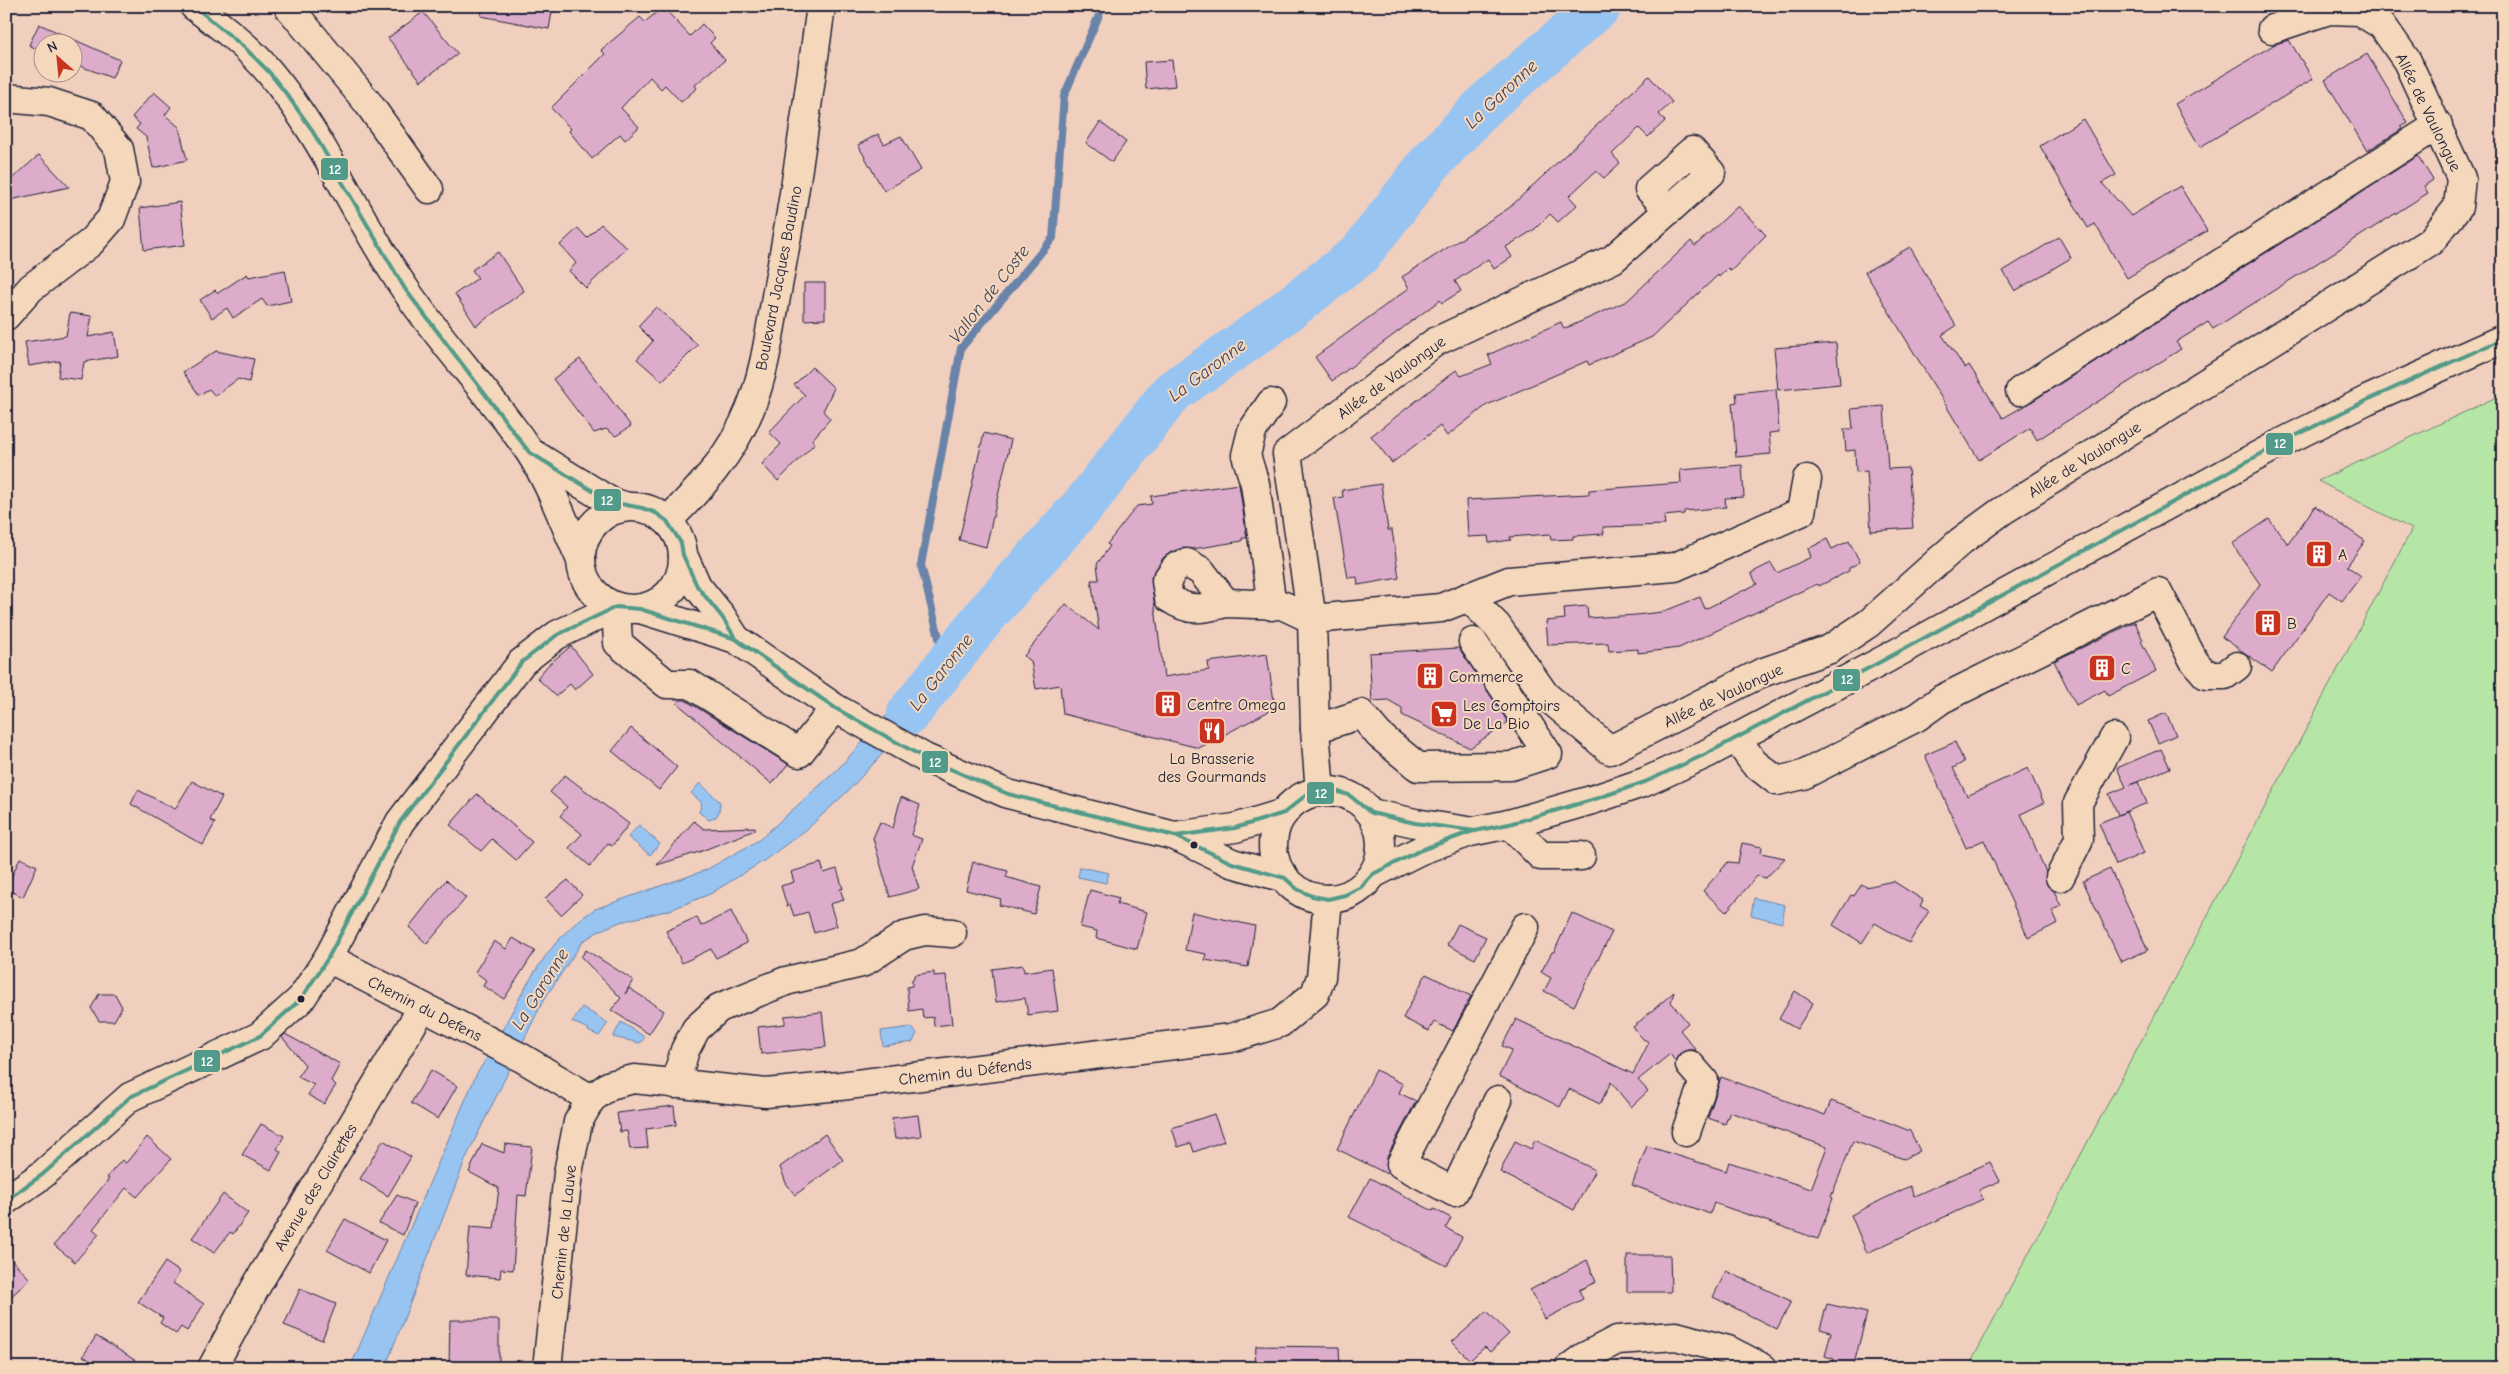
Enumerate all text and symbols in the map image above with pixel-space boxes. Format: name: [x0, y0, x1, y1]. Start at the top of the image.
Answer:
north arrow: [32, 32, 82, 82]
text: N: [44, 37, 60, 57]
street label: Allée de Vaulongue: [2392, 50, 2464, 174]
water label: La Garonne: [1461, 56, 1542, 133]
line badge: 12: [320, 157, 349, 181]
text: 12: [329, 161, 341, 178]
street label: Boulevard Jacques Baudino: [752, 184, 806, 372]
water label: Vallon de Coste: [945, 241, 1034, 347]
street label: Allée de Vaulongue: [1334, 333, 1449, 423]
water label: La Garonne: [1164, 335, 1250, 406]
street label: Allée de Vaulongue: [2025, 418, 2144, 502]
line badge: 12: [2265, 432, 2294, 456]
text: 12: [2274, 435, 2286, 452]
line badge: 12: [593, 488, 622, 512]
text: 12: [601, 492, 613, 509]
building icon: A: [2304, 539, 2334, 569]
place label: A: [2338, 546, 2347, 564]
building icon: B: [2253, 608, 2283, 638]
place label: B: [2287, 615, 2297, 633]
water label: La Garonne: [905, 630, 978, 715]
building icon: C: [2087, 653, 2117, 683]
street label: Allée de Vaulongue: [1661, 660, 1786, 731]
place label: C: [2121, 660, 2131, 678]
building icon: Commerce: [1415, 661, 1445, 691]
place label: Commerce: [1449, 668, 1523, 686]
line badge: 12: [1832, 668, 1861, 692]
text: 12: [1841, 671, 1853, 688]
building icon: Centre Omega: [1153, 689, 1183, 719]
place label: Centre Omega: [1187, 696, 1286, 714]
place label: Les Comptoirs De La Bio: [1463, 697, 1560, 733]
supermarket icon: Les Comptoirs De La Bio: [1429, 699, 1459, 729]
restaurant icon: La Brasserie des Gourmands: [1197, 716, 1227, 746]
line badge: 12: [921, 750, 949, 774]
place label: La Brasserie des Gourmands: [1158, 750, 1267, 786]
text: 12: [929, 754, 941, 771]
line badge: 12: [1306, 781, 1335, 805]
text: 12: [1315, 785, 1327, 802]
unlabelled marker: [1189, 840, 1199, 850]
water label: La Garonne: [507, 945, 574, 1034]
street label: Chemin du Defens: [365, 972, 485, 1045]
unlabelled marker: [296, 994, 306, 1004]
line badge: 12: [193, 1049, 221, 1073]
text: 12: [201, 1053, 213, 1070]
street label: Chemin du Défends: [898, 1055, 1033, 1089]
street label: Avenue des Clairettes: [271, 1120, 361, 1254]
street label: Chemin de la Lauve: [548, 1164, 580, 1300]

